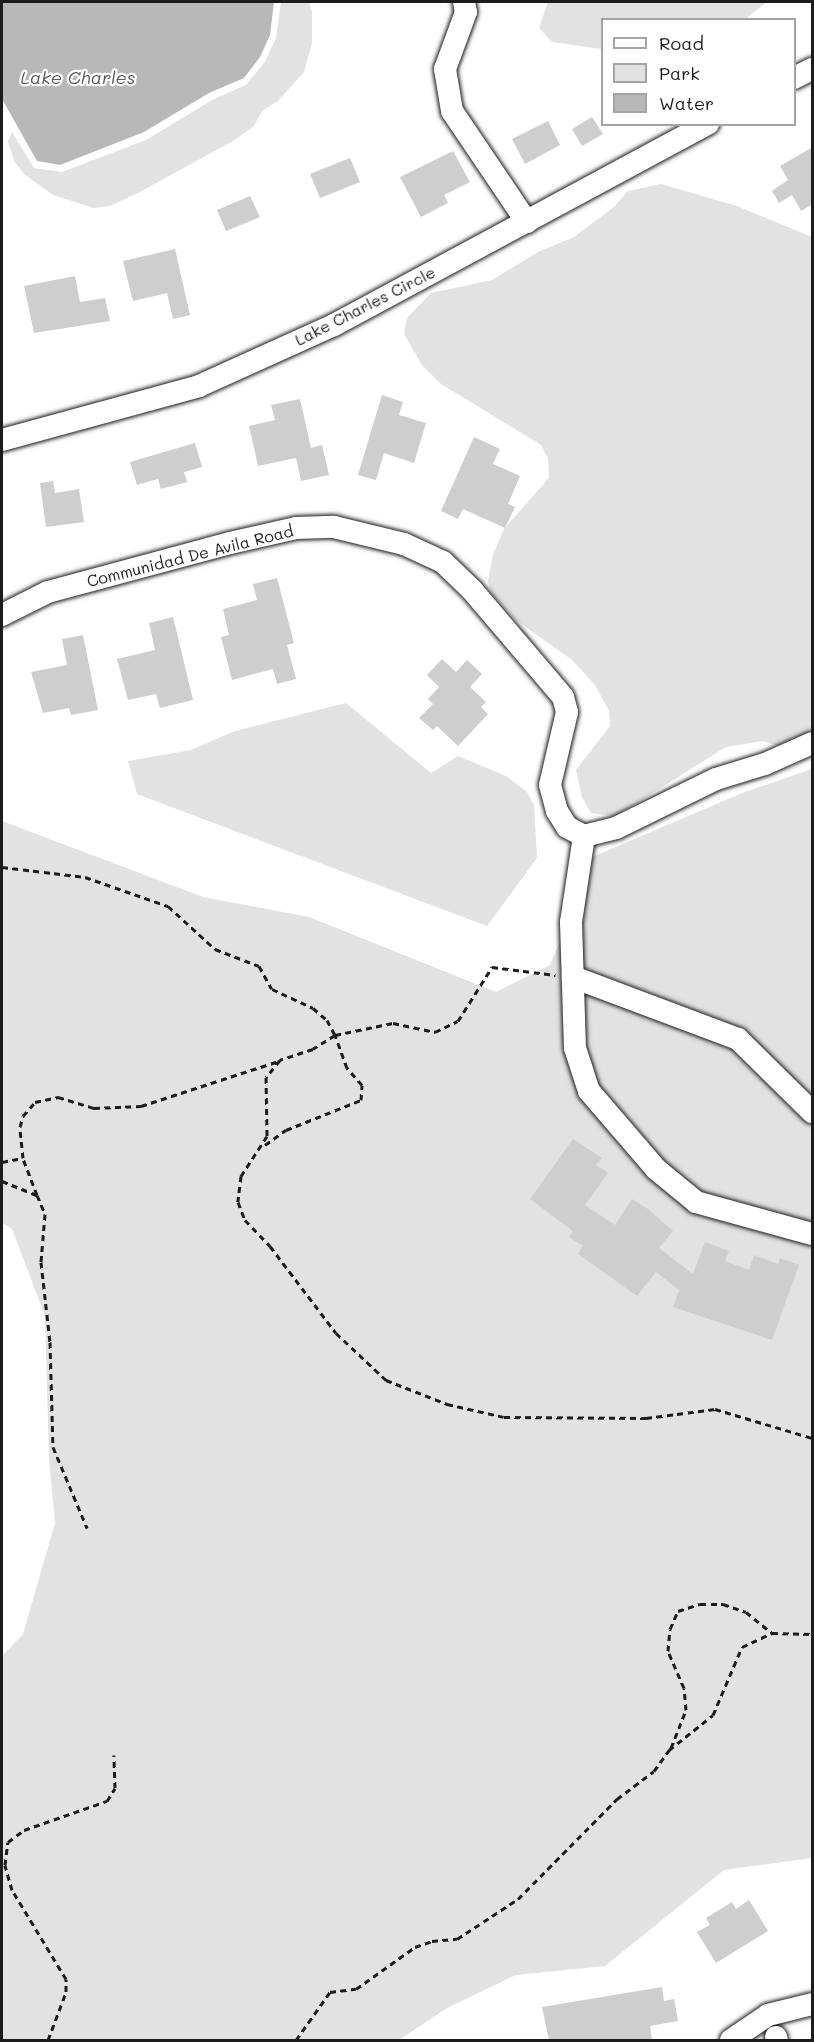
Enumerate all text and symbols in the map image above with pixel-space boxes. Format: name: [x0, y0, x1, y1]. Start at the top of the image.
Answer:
legend: [601, 18, 796, 126]
text: Road: [659, 31, 704, 55]
text: Park: [659, 61, 700, 85]
water label: Lake Charles: [21, 66, 135, 88]
text: Water: [659, 91, 714, 115]
street label: Lake Charles Circle: [292, 262, 438, 350]
street label: Communidad De Avila Road: [85, 521, 295, 591]

